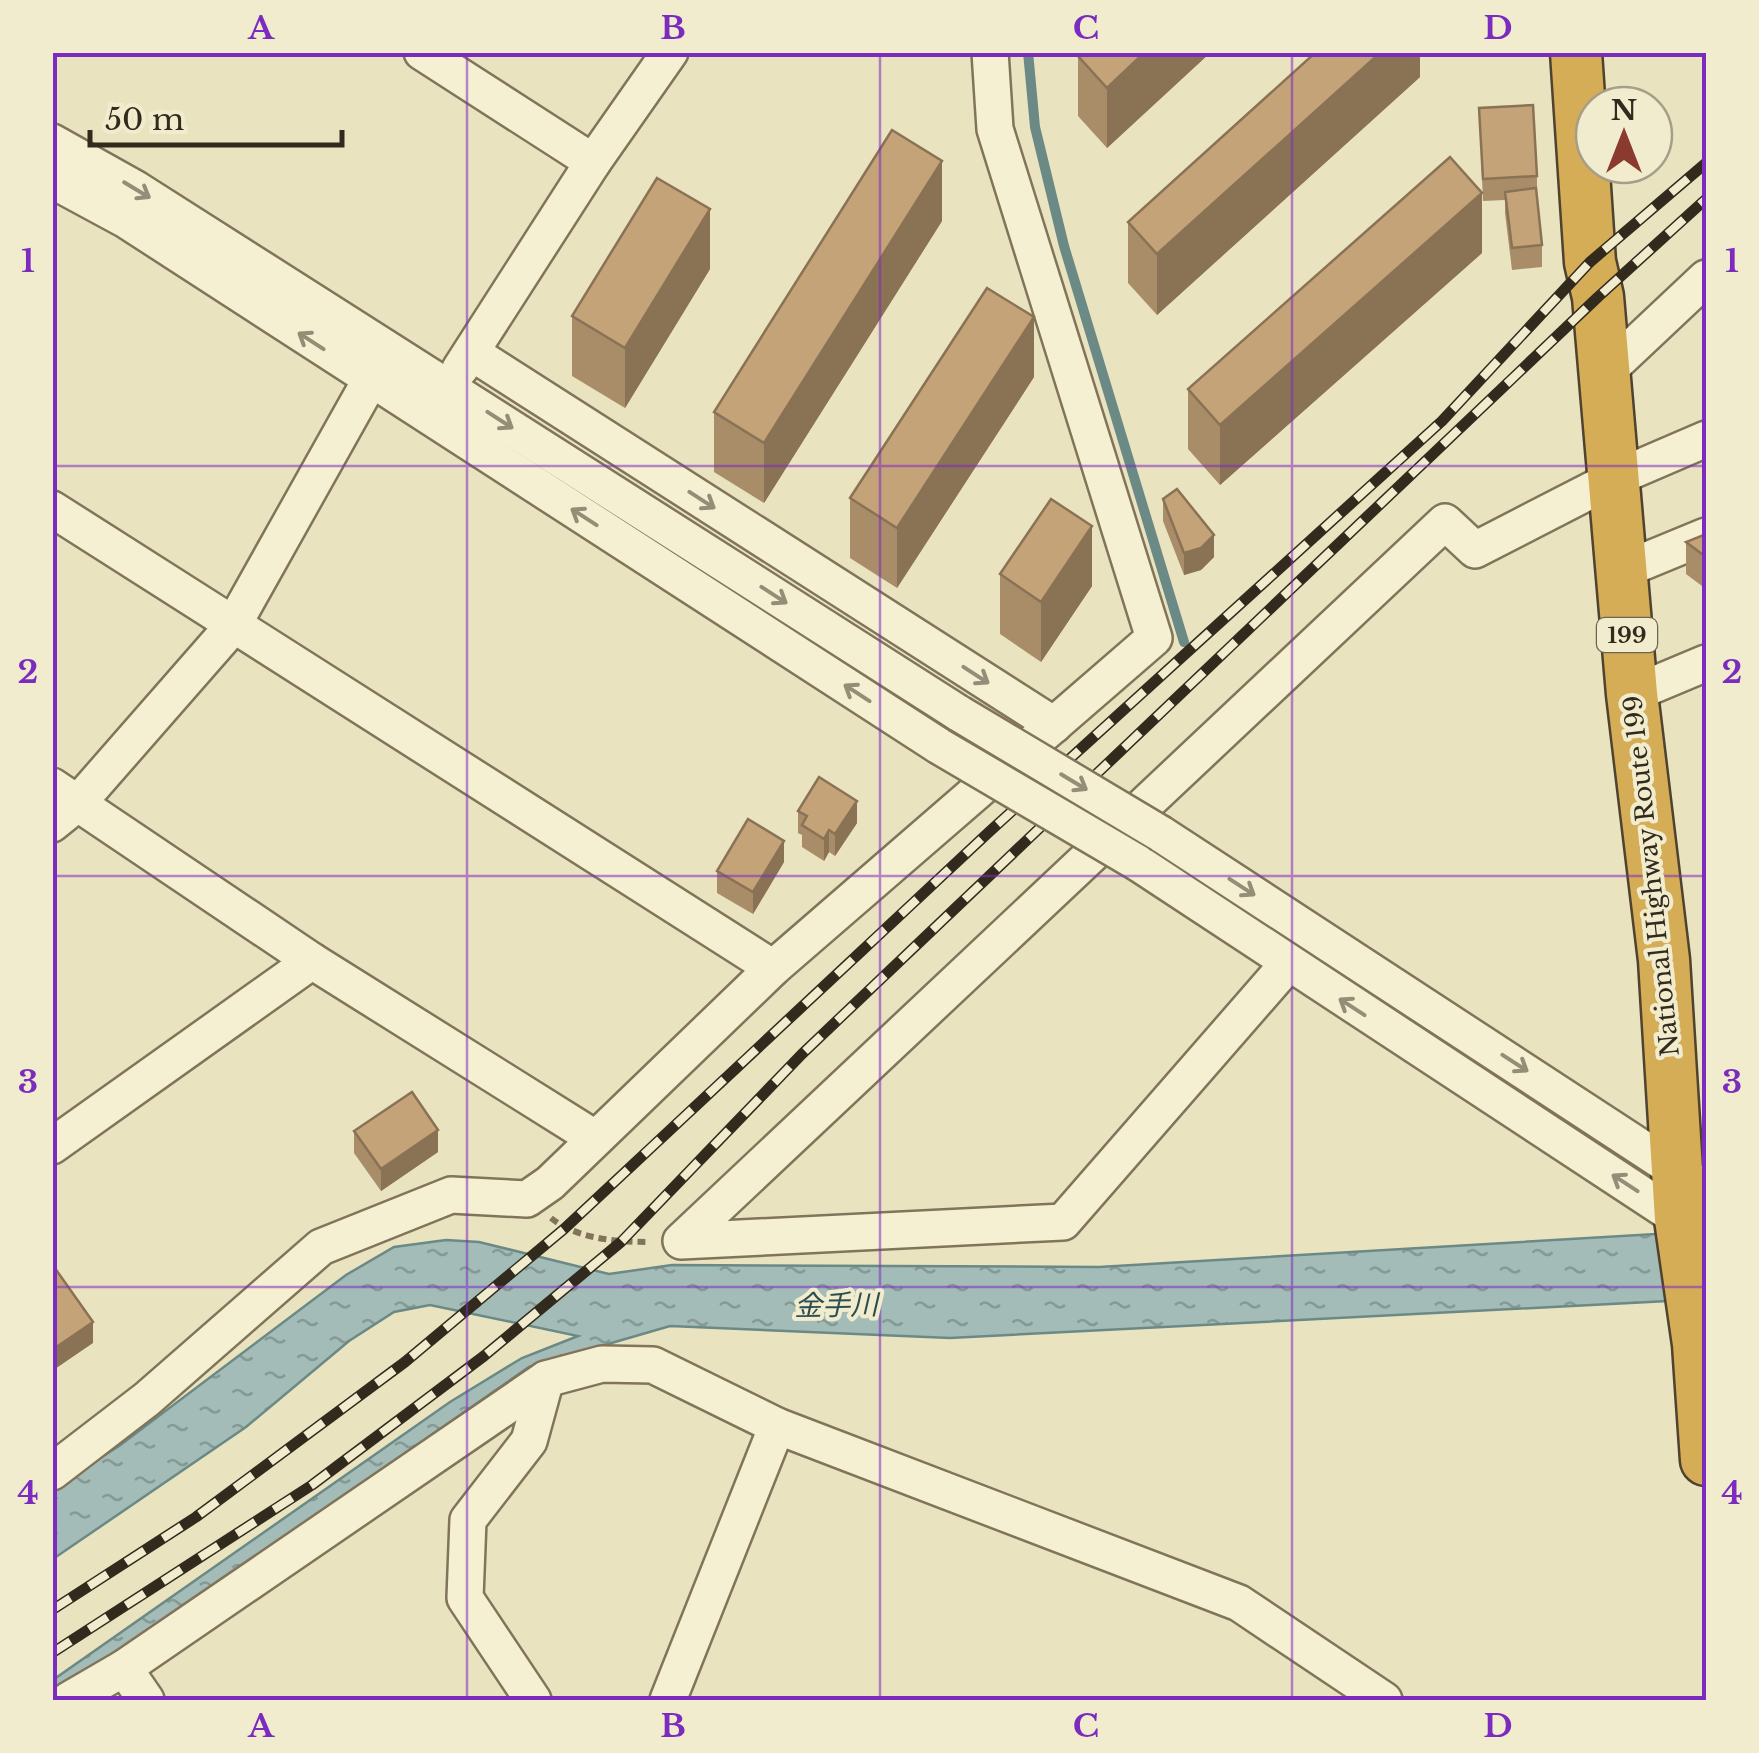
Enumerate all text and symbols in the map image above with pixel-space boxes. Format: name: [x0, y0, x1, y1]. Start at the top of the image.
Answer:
text: A: [247, 8, 275, 48]
text: B: [660, 8, 686, 48]
text: C: [1073, 8, 1099, 48]
text: D: [1483, 8, 1513, 48]
scale bar: [90, 85, 342, 147]
north arrow: [1574, 85, 1674, 185]
text: N: [1611, 93, 1637, 128]
text: 50 m: [105, 101, 184, 138]
one-way arrow: [122, 180, 151, 200]
text: 1: [21, 241, 35, 281]
text: 1: [1725, 241, 1739, 281]
one-way arrow: [297, 330, 325, 351]
one-way arrow: [486, 410, 514, 431]
one-way arrow: [687, 490, 716, 510]
one-way arrow: [570, 507, 598, 528]
one-way arrow: [760, 585, 788, 606]
road number: 199: [1597, 618, 1657, 652]
text: 2: [18, 652, 38, 692]
text: 2: [1722, 652, 1742, 692]
one-way arrow: [961, 664, 989, 685]
one-way arrow: [843, 683, 872, 704]
street label: National Highway Route 199: [1617, 694, 1686, 1058]
one-way arrow: [1059, 772, 1088, 792]
one-way arrow: [1228, 876, 1256, 897]
one-way arrow: [1338, 996, 1367, 1017]
one-way arrow: [1501, 1052, 1529, 1073]
text: 3: [18, 1062, 38, 1102]
text: 3: [1722, 1062, 1742, 1102]
one-way arrow: [1611, 1173, 1640, 1194]
water label: 金手川: [794, 1287, 881, 1324]
text: 4: [17, 1473, 39, 1513]
text: 4: [1721, 1473, 1743, 1513]
text: A: [247, 1706, 275, 1746]
text: B: [660, 1706, 686, 1746]
text: C: [1073, 1706, 1099, 1746]
text: D: [1483, 1706, 1513, 1746]

